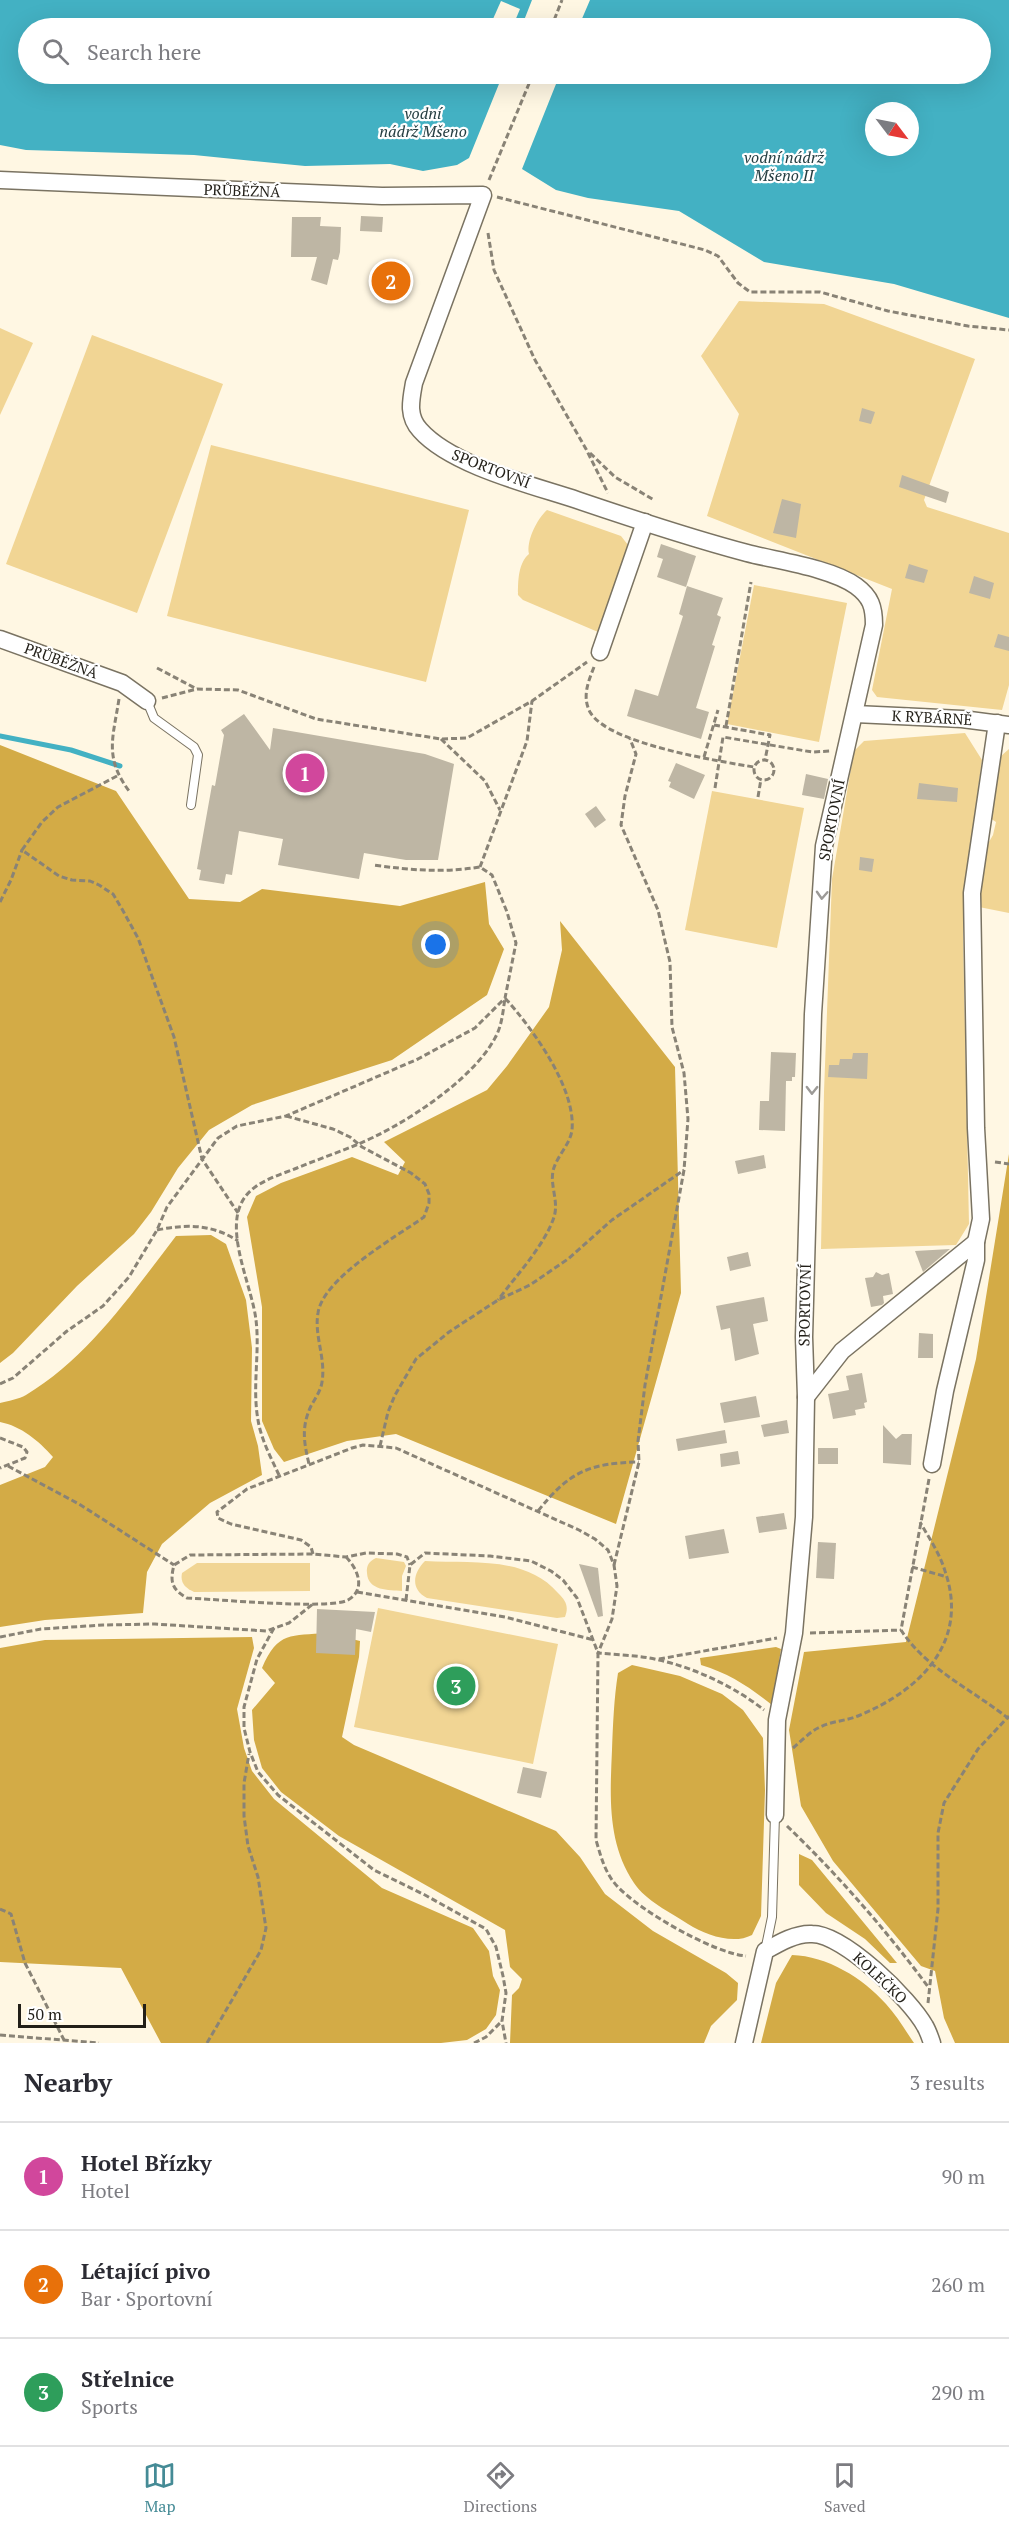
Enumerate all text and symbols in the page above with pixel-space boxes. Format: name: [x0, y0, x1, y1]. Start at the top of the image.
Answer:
search box: [18, 18, 991, 84]
icon: search: [39, 35, 72, 68]
text: Search here: [87, 37, 201, 66]
water label: vodní nádrž Mšeno: [379, 102, 467, 142]
north arrow: [865, 102, 919, 156]
water label: vodní nádrž Mšeno II: [744, 146, 825, 186]
street label: PRŮBĚŽNÁ: [203, 179, 282, 201]
pin: 2: [372, 258, 410, 304]
street label: SPORTOVNÍ: [449, 444, 534, 492]
street label: PRŮBĚŽNÁ: [22, 638, 102, 683]
street label: K RYBÁRNĚ: [891, 705, 973, 729]
pin: 1: [286, 750, 324, 796]
street label: SPORTOVNÍ: [813, 777, 849, 862]
one-way arrow: [815, 891, 828, 900]
your location: [421, 930, 450, 959]
one-way arrow: [805, 1085, 818, 1094]
street label: SPORTOVNÍ: [793, 1263, 815, 1346]
pin: 3: [436, 1664, 476, 1708]
street label: KOLEČKO: [849, 1947, 912, 2008]
scale bar: [18, 2001, 146, 2028]
text: 50 m: [27, 2003, 62, 2025]
text: Nearby: [24, 2065, 112, 2099]
text: 3 results: [910, 2069, 985, 2096]
text: Hotel Břízky: [81, 2148, 212, 2177]
text: 1: [38, 2163, 49, 2190]
text: 90 m: [942, 2163, 985, 2190]
text: Hotel: [81, 2177, 130, 2204]
text: Létající pivo: [81, 2256, 210, 2285]
text: 2: [38, 2271, 49, 2298]
text: 260 m: [931, 2271, 985, 2298]
text: Bar · Sportovní: [81, 2285, 213, 2312]
text: Střelnice: [81, 2364, 174, 2393]
text: 3: [38, 2379, 49, 2406]
text: 290 m: [931, 2379, 985, 2406]
text: Sports: [81, 2393, 138, 2420]
tab: Map: [143, 2459, 176, 2517]
tab: Directions: [463, 2459, 537, 2517]
tab: Saved: [824, 2459, 866, 2517]

